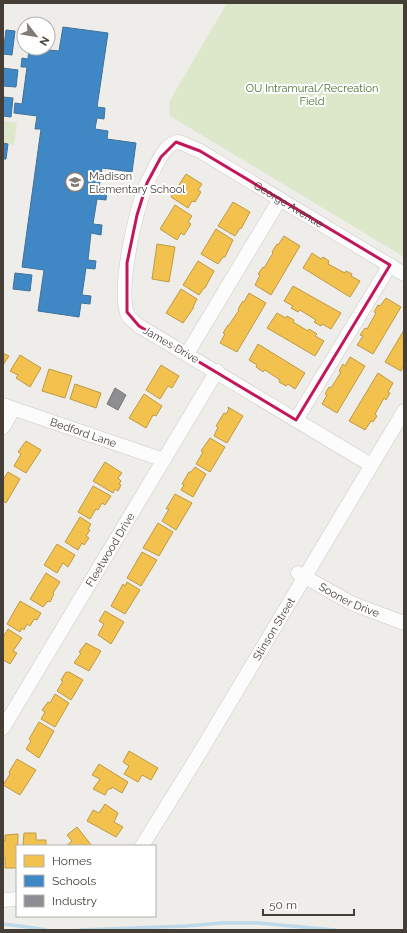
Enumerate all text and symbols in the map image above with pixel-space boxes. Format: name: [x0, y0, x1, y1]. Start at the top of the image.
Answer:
north arrow: [16, 16, 56, 56]
text: N: [36, 34, 52, 48]
park label: OU Intramural/Recreation Field: [246, 82, 378, 108]
place label: Madison Elementary School: [89, 170, 185, 196]
school or university icon: Madison Elementary School: [64, 171, 86, 193]
street label: George Avenue: [252, 179, 326, 231]
street label: James Drive: [141, 324, 202, 366]
street label: Bedford Lane: [49, 415, 119, 450]
street label: Fleetwood Drive: [83, 510, 137, 589]
street label: Sooner Drive: [317, 580, 382, 620]
street label: Stinson Street: [250, 595, 298, 663]
legend: [16, 845, 156, 917]
text: Homes: [52, 854, 92, 868]
text: Schools: [52, 874, 96, 888]
scale bar: [263, 891, 354, 917]
text: Industry: [52, 894, 98, 908]
text: 50 m: [269, 898, 297, 912]

